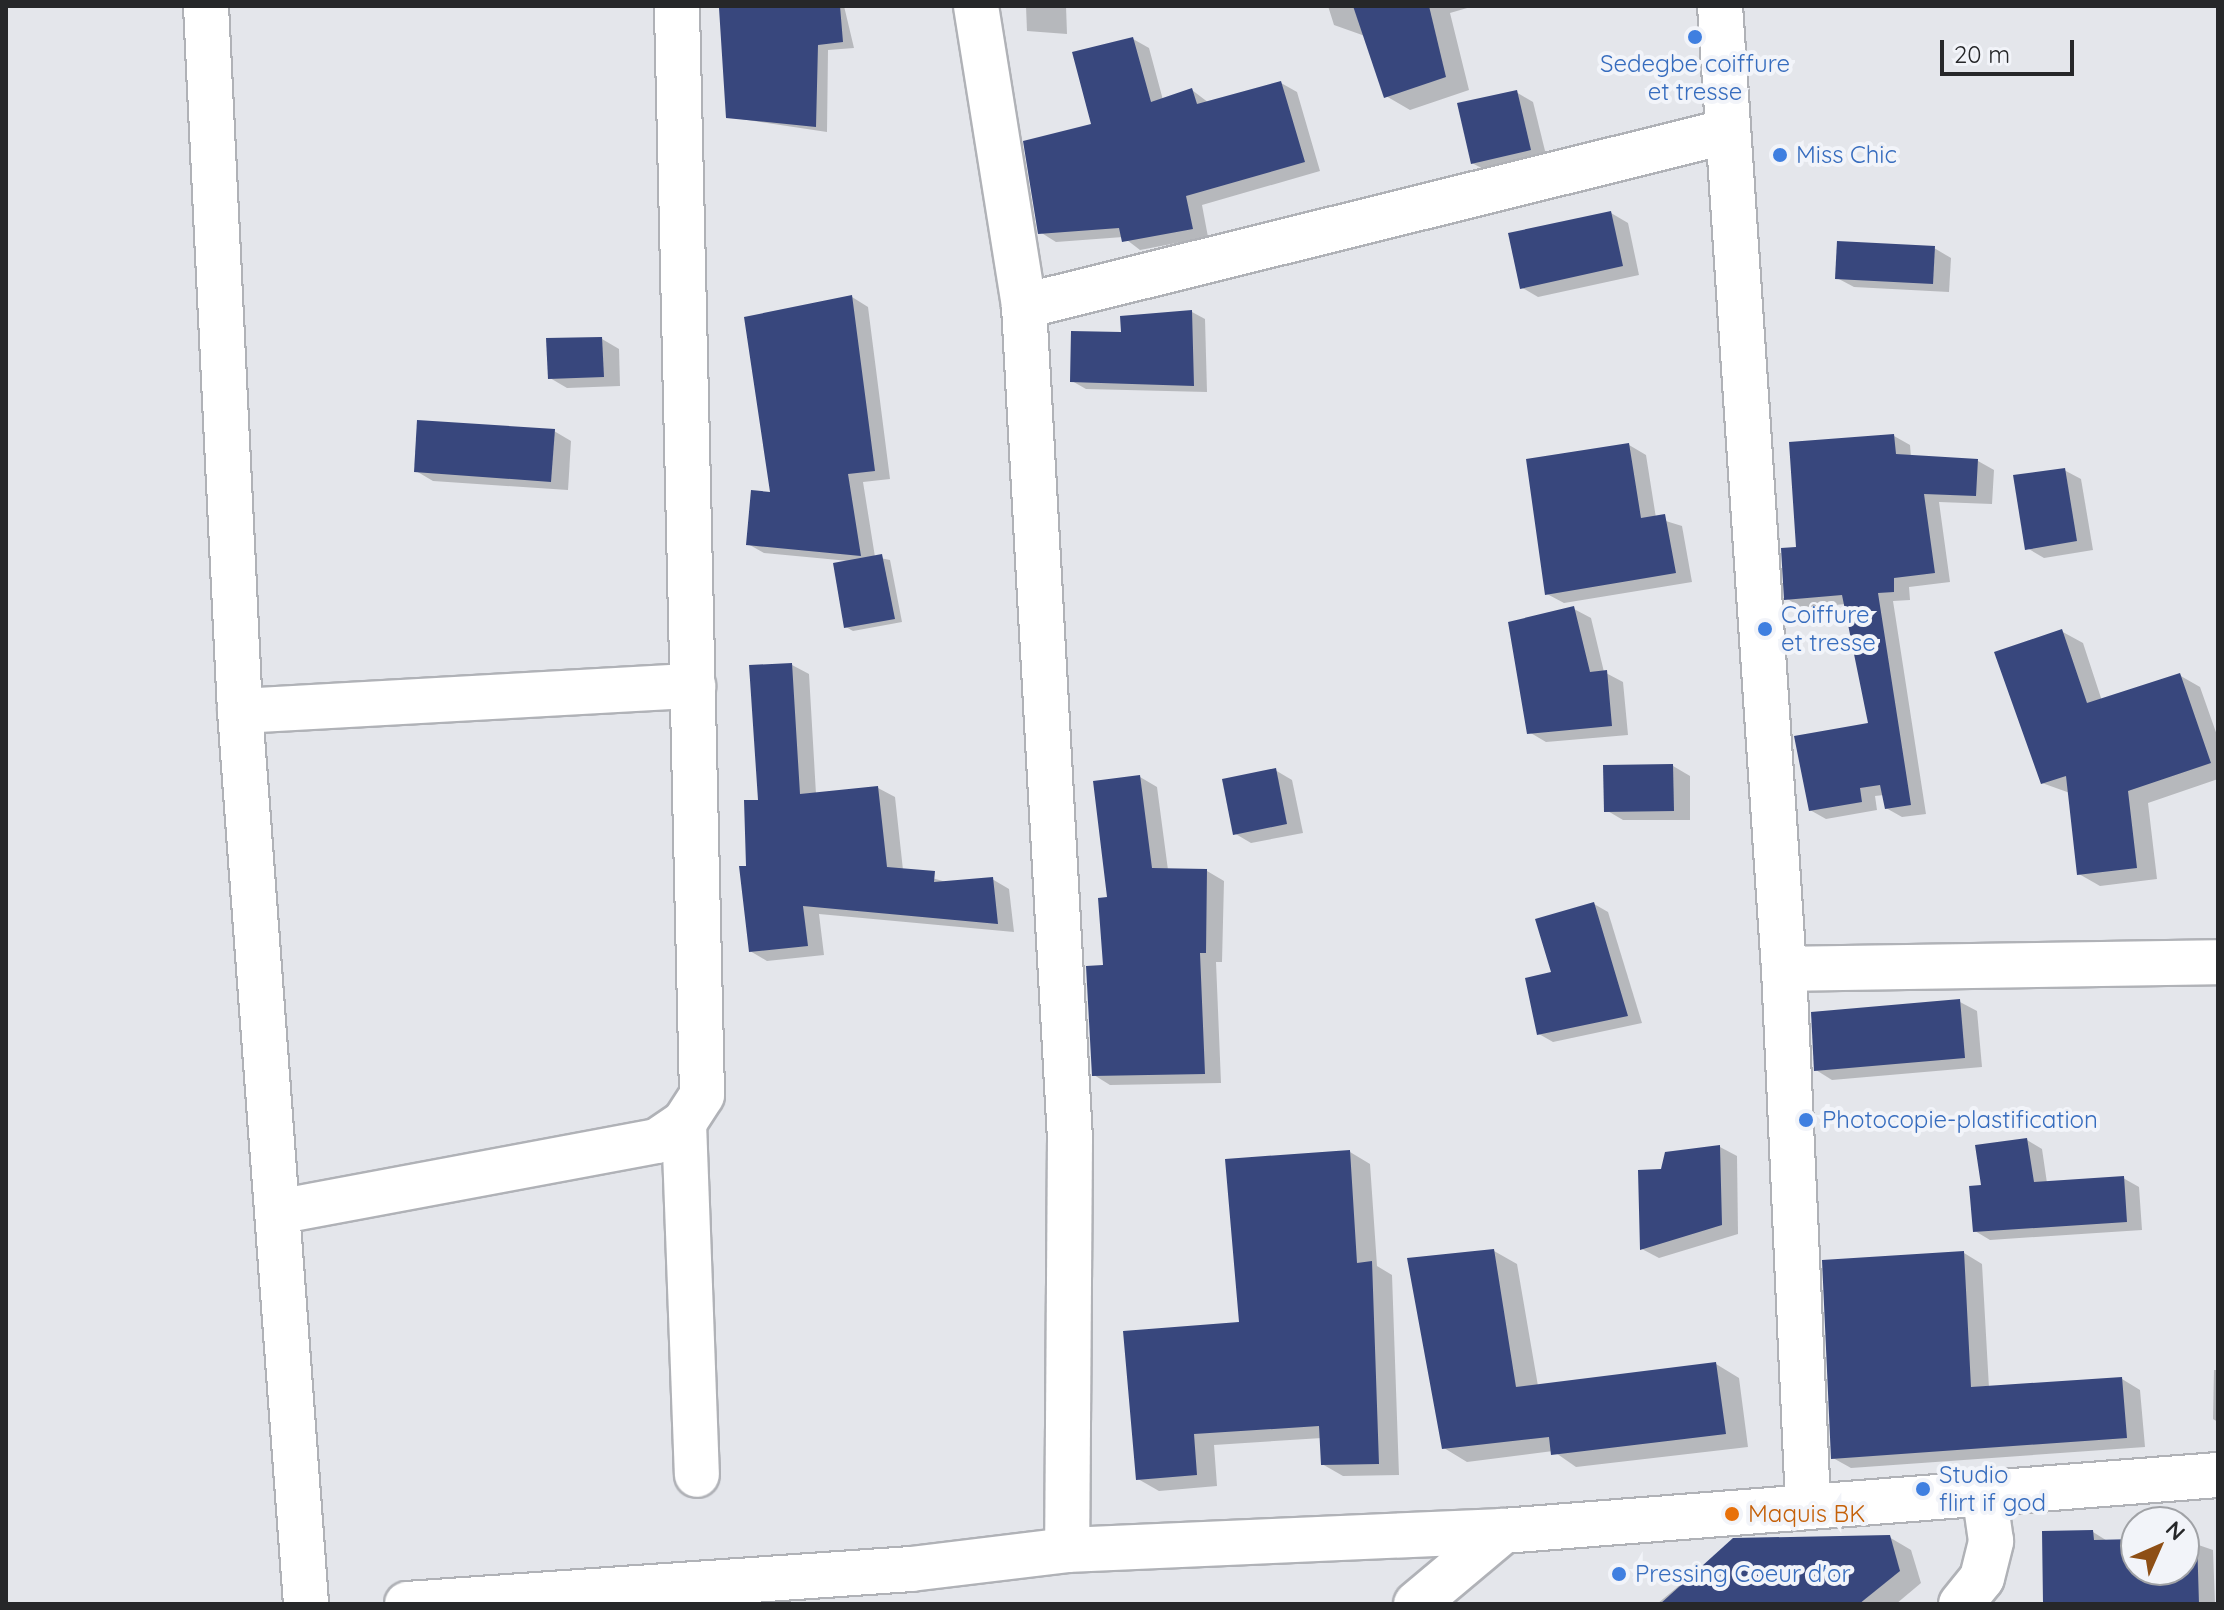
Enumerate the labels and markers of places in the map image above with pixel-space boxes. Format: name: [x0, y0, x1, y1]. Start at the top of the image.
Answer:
marker: Sedegbe coiffure et tresse: [1686, 28, 1704, 46]
place label: Sedegbe coiffure et tresse: [1600, 50, 1790, 106]
place label: Miss Chic: [1796, 141, 1897, 169]
marker: Miss Chic: [1771, 146, 1789, 164]
place label: Coiffure et tresse: [1781, 601, 1876, 657]
marker: Coiffure et tresse: [1756, 620, 1774, 638]
place label: Photocopie-plastification: [1822, 1106, 2098, 1134]
marker: Photocopie-plastification: [1797, 1111, 1815, 1129]
place label: Studio flirt if god: [1939, 1461, 2046, 1517]
marker: Studio flirt if god: [1914, 1480, 1932, 1498]
place label: Maquis BK: [1748, 1500, 1865, 1528]
marker: Maquis BK: [1723, 1505, 1741, 1523]
place label: Pressing Coeur d'or: [1635, 1560, 1851, 1588]
marker: Pressing Coeur d'or: [1610, 1565, 1628, 1583]

